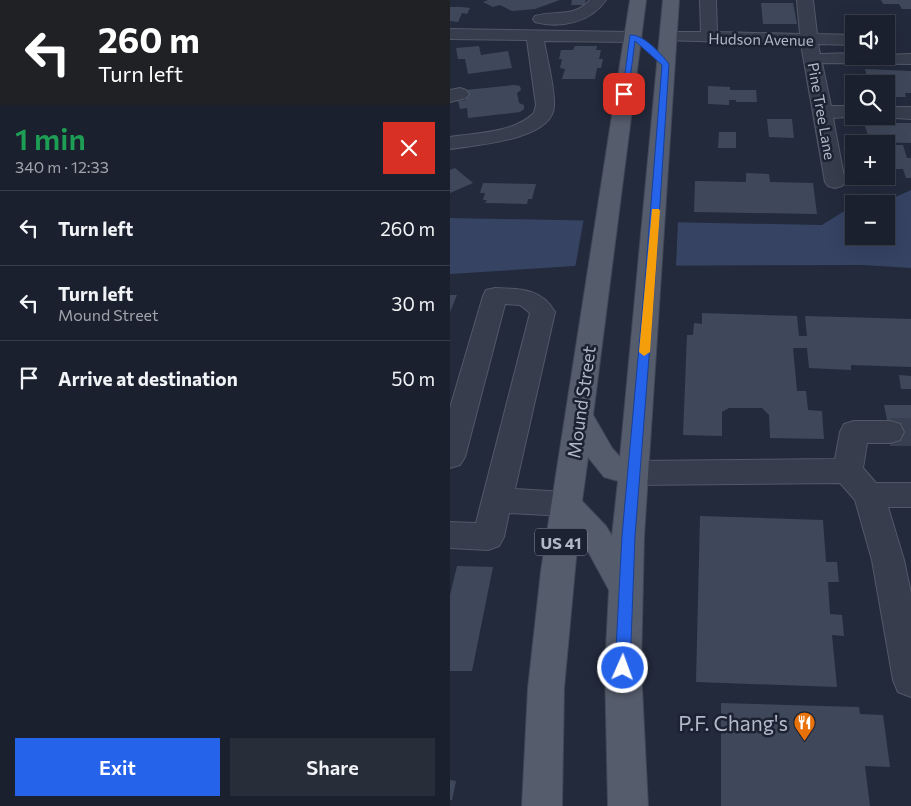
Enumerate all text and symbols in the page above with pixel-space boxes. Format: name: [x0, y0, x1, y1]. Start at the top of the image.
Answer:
map controls: [845, 15, 895, 245]
button: sound: [845, 15, 895, 65]
text: 260 m: [98, 17, 200, 60]
icon: left: [15, 20, 80, 85]
street label: Hudson Avenue: [708, 29, 814, 49]
text: Turn left: [98, 60, 183, 87]
street label: Pine Tree Lane: [805, 61, 839, 161]
pin: [603, 73, 645, 115]
button: search: [845, 75, 895, 125]
icon: arrive: [610, 80, 638, 108]
text: 1 min: [15, 119, 86, 156]
button: close: [383, 122, 435, 174]
button: +: [845, 135, 895, 185]
text: 340 m · 12:33: [15, 157, 109, 176]
button: −: [845, 195, 895, 245]
icon: left: [15, 214, 43, 242]
text: Turn left: [58, 217, 133, 240]
text: 260 m: [380, 217, 435, 240]
text: Turn left: [58, 282, 133, 305]
icon: left: [15, 289, 43, 317]
text: 30 m: [392, 292, 435, 315]
text: Mound Street: [58, 305, 158, 324]
street label: Mound Street: [562, 345, 600, 459]
icon: arrive: [15, 364, 43, 392]
text: Arrive at destination: [58, 367, 238, 390]
text: 50 m: [391, 367, 435, 390]
road number: US 41: [535, 528, 587, 556]
position arrow: [596, 641, 648, 693]
place label: P.F. Chang's: [678, 710, 788, 735]
restaurant icon: P.F. Chang's: [792, 710, 816, 741]
button: Exit: [15, 738, 220, 796]
button: Share: [230, 738, 435, 796]

